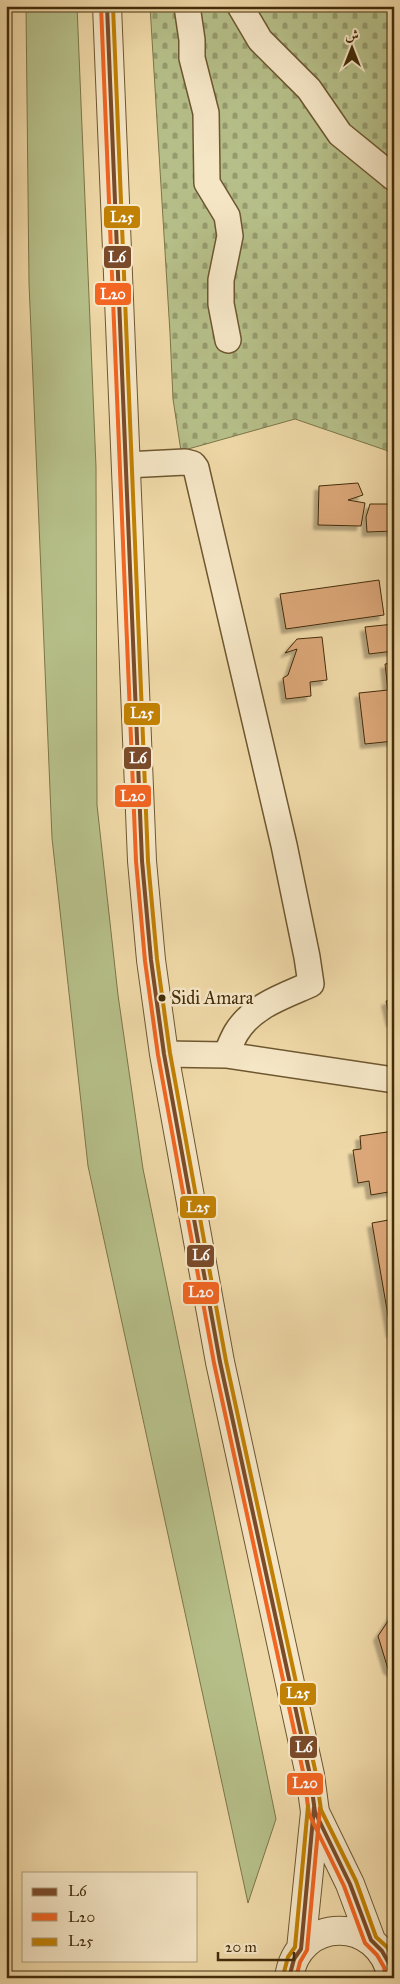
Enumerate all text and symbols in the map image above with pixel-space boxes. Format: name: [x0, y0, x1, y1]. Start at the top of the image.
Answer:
north arrow: [328, 22, 378, 72]
text: ش: [345, 27, 359, 44]
line badge: L25: [103, 205, 141, 229]
text: L25: [110, 209, 134, 226]
line badge: L6: [103, 245, 132, 269]
text: L6: [108, 249, 127, 266]
line badge: L20: [94, 282, 132, 306]
text: L20: [100, 286, 126, 303]
line badge: L25: [123, 702, 161, 726]
text: L25: [130, 705, 154, 722]
line badge: L6: [123, 746, 152, 770]
text: L6: [129, 750, 148, 767]
line badge: L20: [114, 784, 152, 808]
text: L20: [120, 788, 146, 805]
place label: Sidi Amara: [171, 987, 254, 1009]
marker: Sidi Amara: [157, 993, 167, 1003]
line badge: L25: [179, 1195, 217, 1219]
text: L25: [186, 1199, 210, 1216]
line badge: L6: [186, 1244, 215, 1268]
text: L6: [192, 1247, 211, 1264]
line badge: L20: [182, 1281, 220, 1305]
text: L20: [188, 1284, 214, 1301]
line badge: L25: [279, 1682, 317, 1706]
text: L25: [286, 1685, 310, 1702]
line badge: L6: [289, 1735, 318, 1759]
text: L6: [295, 1739, 314, 1756]
line badge: L20: [286, 1772, 324, 1796]
text: L20: [292, 1775, 318, 1792]
legend: [22, 1872, 198, 1962]
text: L6: [68, 1882, 88, 1900]
text: L20: [68, 1908, 95, 1926]
scale bar: [218, 1929, 294, 1961]
text: L25: [68, 1932, 93, 1950]
text: 20 m: [225, 1938, 257, 1956]

